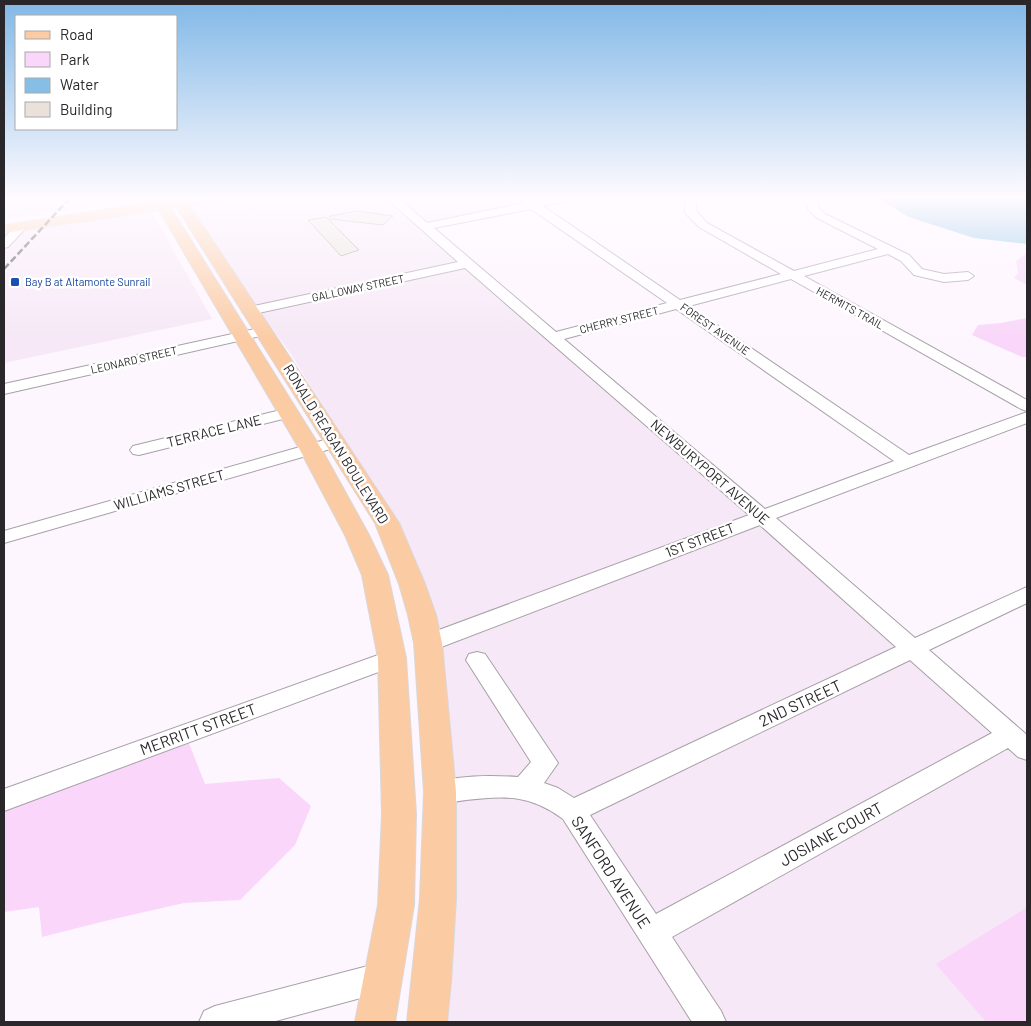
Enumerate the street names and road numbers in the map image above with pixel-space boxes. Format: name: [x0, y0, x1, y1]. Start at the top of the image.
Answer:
street label: GALLOWAY STREET: [310, 271, 405, 304]
street label: HERMITS TRAIL: [814, 284, 886, 332]
street label: FOREST AVENUE: [678, 300, 753, 357]
street label: CHERRY STREET: [578, 303, 660, 336]
street label: LEONARD STREET: [89, 343, 178, 376]
street label: RONALD REAGAN BOULEVARD: [280, 361, 393, 527]
street label: TERRACE LANE: [165, 411, 263, 450]
street label: NEWBURYPORT AVENUE: [648, 415, 773, 528]
street label: WILLIAMS STREET: [112, 466, 226, 513]
street label: 1ST STREET: [663, 519, 737, 561]
street label: 2ND STREET: [756, 675, 844, 730]
street label: MERRITT STREET: [137, 699, 259, 758]
street label: JOSIANE COURT: [776, 797, 885, 870]
street label: SANFORD AVENUE: [568, 812, 655, 932]

